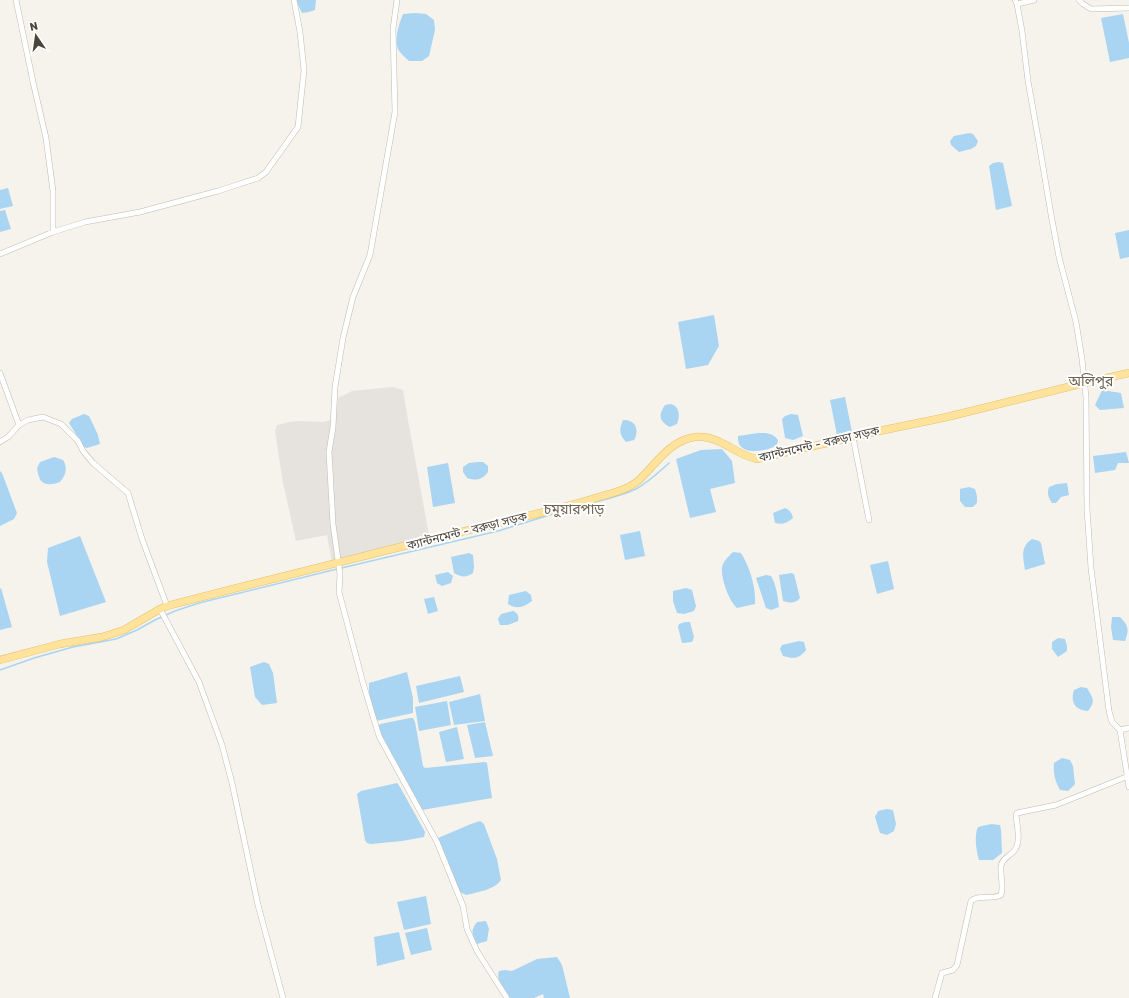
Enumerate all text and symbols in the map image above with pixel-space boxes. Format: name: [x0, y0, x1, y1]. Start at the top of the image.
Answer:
north arrow: [16, 16, 56, 56]
text: N: [29, 20, 39, 34]
district label: অলিপুর: [1068, 373, 1114, 390]
street label: ক্যান্টনমেন্ট - বরুড়া সড়ক: [756, 422, 881, 465]
district label: চমুয়ারপাড়: [543, 501, 605, 518]
street label: ক্যান্টনমেন্ট - বরুড়া সড়ক: [404, 508, 529, 553]

